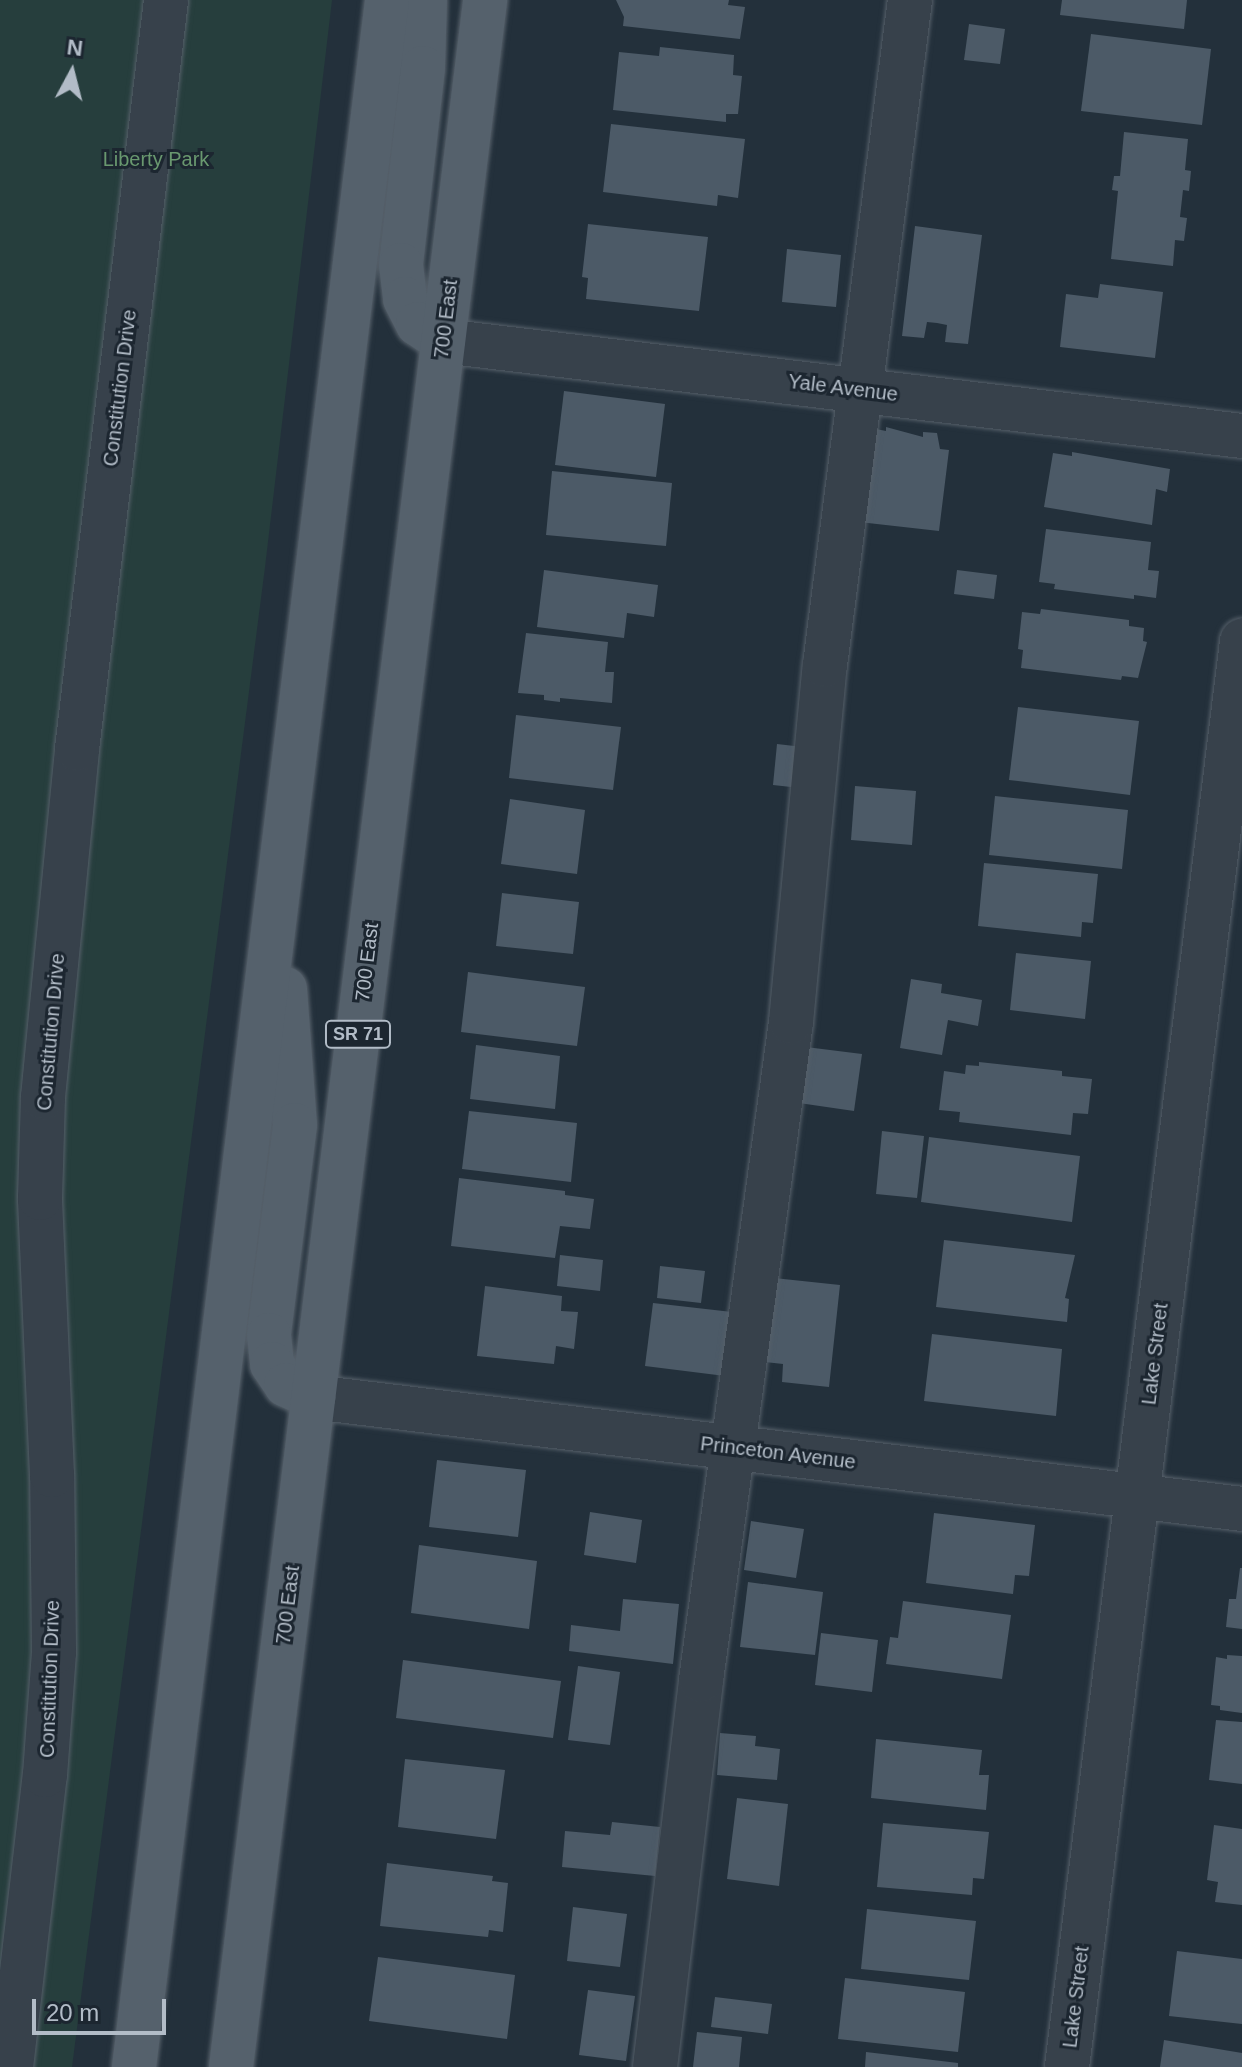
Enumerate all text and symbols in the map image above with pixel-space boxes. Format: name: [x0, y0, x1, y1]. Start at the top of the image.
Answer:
north arrow: [32, 32, 112, 112]
text: N: [66, 34, 84, 61]
park label: Liberty Park: [103, 147, 209, 171]
street label: 700 East: [429, 278, 463, 360]
street label: Constitution Drive: [98, 308, 142, 468]
street label: Yale Avenue: [786, 369, 900, 407]
street label: 700 East: [350, 921, 384, 1003]
street label: Constitution Drive: [32, 952, 70, 1112]
road number: SR 71: [324, 1020, 392, 1048]
street label: Lake Street: [1137, 1302, 1173, 1406]
street label: Princeton Avenue: [698, 1431, 858, 1475]
street label: 700 East: [271, 1564, 305, 1646]
street label: Constitution Drive: [35, 1600, 65, 1758]
street label: Lake Street: [1058, 1945, 1094, 2049]
scale bar: [36, 1983, 170, 2033]
text: 20 m: [46, 1999, 99, 2026]

